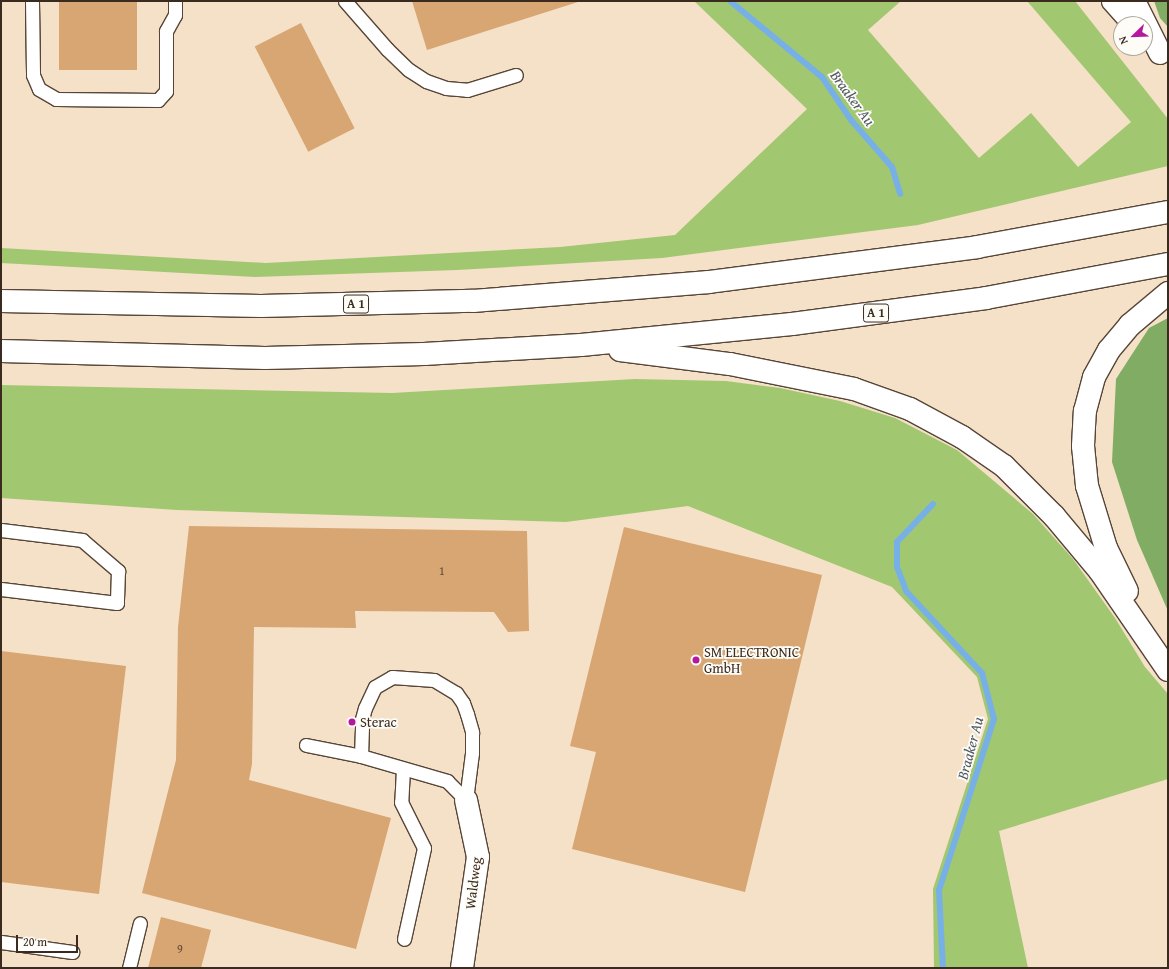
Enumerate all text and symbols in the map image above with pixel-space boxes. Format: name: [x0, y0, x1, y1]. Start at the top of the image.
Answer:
north arrow: [1113, 16, 1153, 56]
text: N: [1114, 34, 1132, 47]
water label: Braaker Au: [827, 67, 879, 129]
road number: A 1: [343, 293, 369, 315]
road number: A 1: [863, 302, 889, 324]
house number: 1: [439, 564, 445, 578]
place label: SM ELECTRONIC GmbH: [704, 644, 799, 676]
marker: SM ELECTRONIC GmbH: [691, 655, 701, 665]
place label: Sterac: [360, 714, 397, 730]
water label: Braaker Au: [953, 715, 987, 781]
marker: Sterac: [347, 717, 357, 727]
street label: Waldweg: [461, 856, 485, 910]
scale bar: [18, 927, 80, 953]
text: 20 m: [23, 933, 47, 950]
house number: 9: [177, 942, 183, 956]

